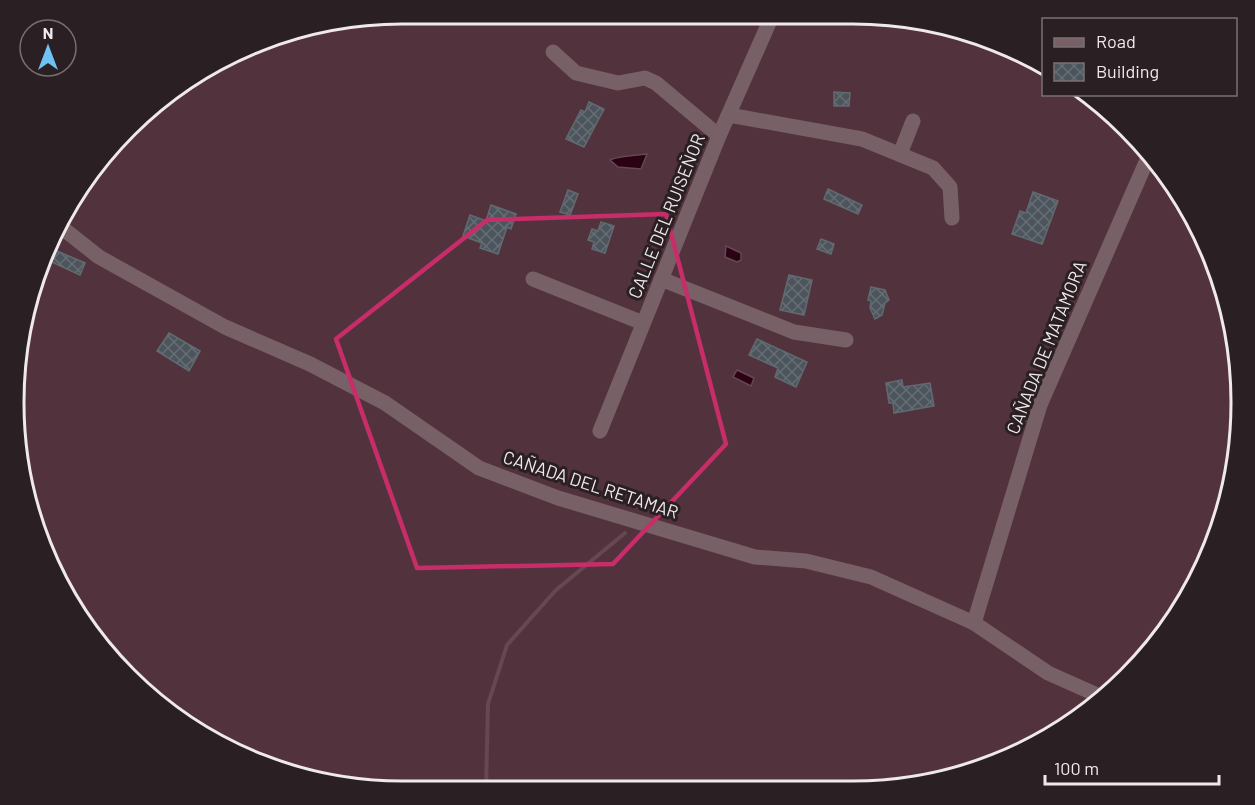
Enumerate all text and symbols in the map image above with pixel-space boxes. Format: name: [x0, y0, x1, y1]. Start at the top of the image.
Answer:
north arrow: [18, 18, 78, 78]
legend: [1042, 18, 1237, 96]
text: N: [43, 23, 53, 42]
text: Road: [1096, 30, 1136, 52]
text: Building: [1096, 60, 1159, 82]
street label: CALLE DEL RUISEÑOR: [623, 130, 709, 302]
street label: CAÑADA DE MATAMORA: [1001, 257, 1091, 437]
street label: CAÑADA DEL RETAMAR: [501, 445, 681, 523]
scale bar: [1045, 748, 1219, 786]
text: 100 m: [1054, 757, 1099, 779]

